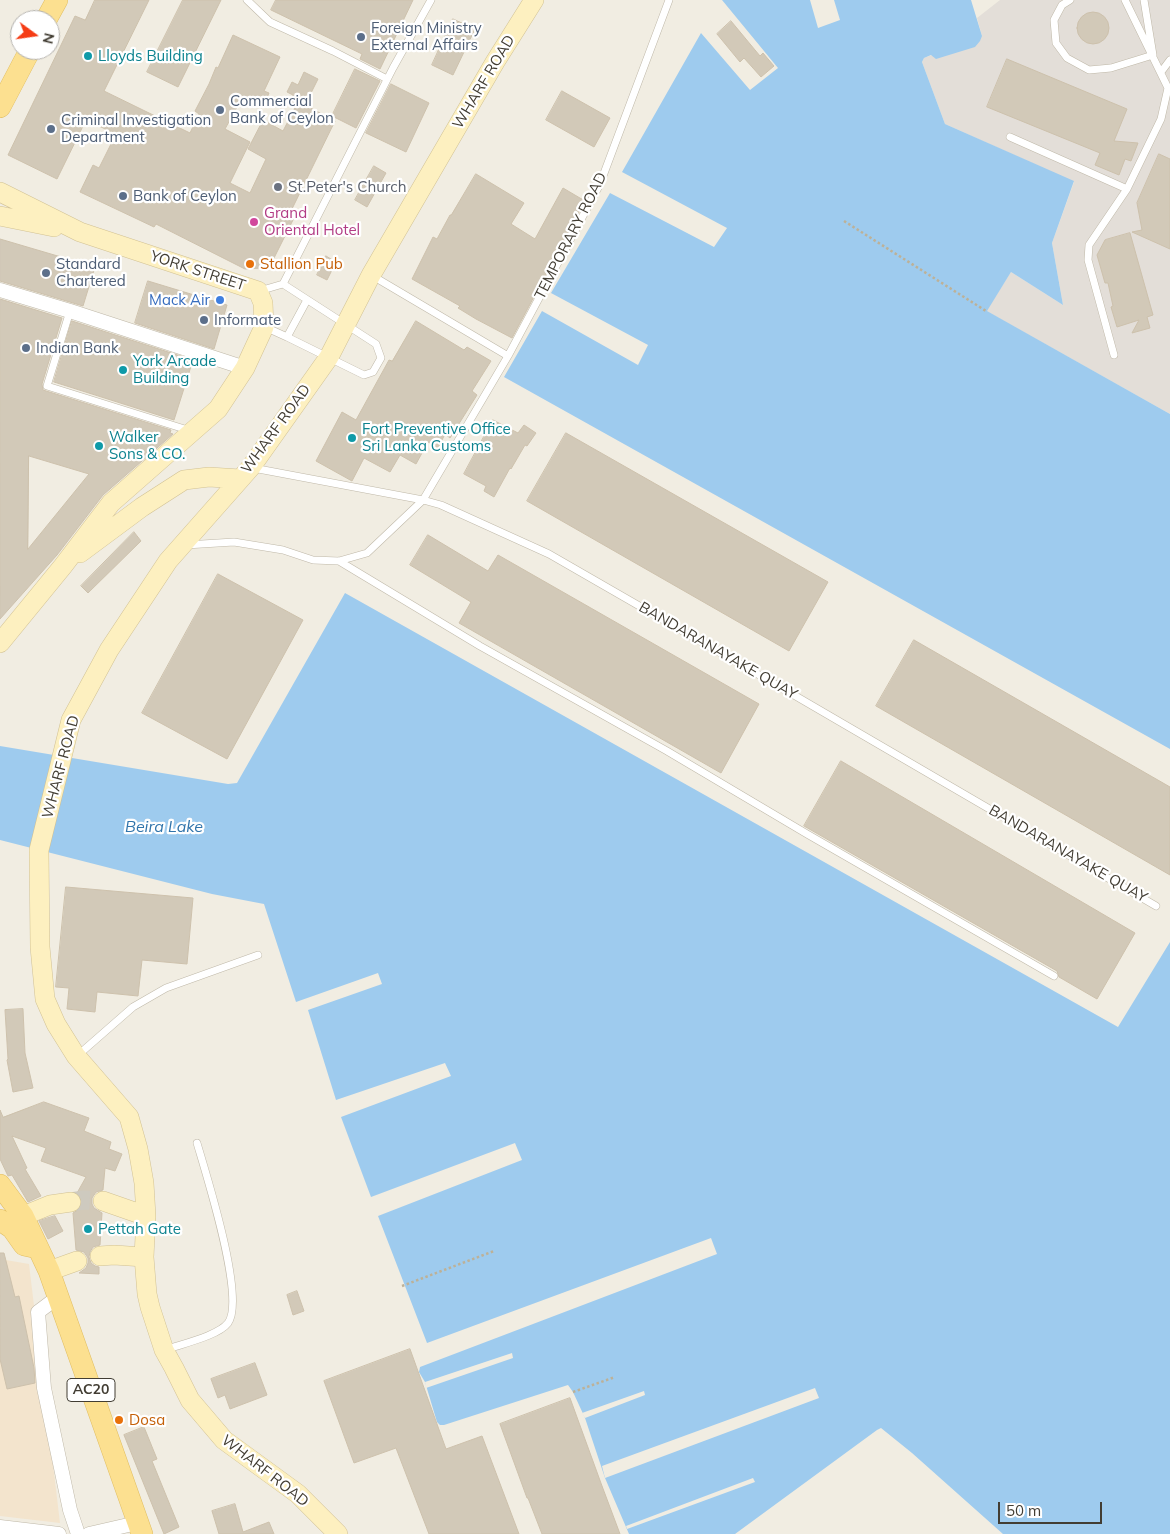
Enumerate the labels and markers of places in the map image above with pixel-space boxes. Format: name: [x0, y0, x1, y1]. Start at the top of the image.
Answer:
place label: Foreign Ministry External Affairs: [371, 19, 482, 54]
marker: Foreign Ministry External Affairs: [355, 31, 367, 43]
place label: Lloyds Building: [98, 47, 203, 65]
marker: Lloyds Building: [82, 50, 94, 62]
place label: Commercial Bank of Ceylon: [230, 92, 334, 127]
marker: Commercial Bank of Ceylon: [214, 104, 226, 116]
place label: Criminal Investigation Department: [61, 111, 211, 146]
marker: Criminal Investigation Department: [45, 123, 57, 135]
place label: St.Peter's Church: [288, 178, 406, 196]
marker: St.Peter's Church: [272, 181, 284, 193]
place label: Bank of Ceylon: [133, 187, 237, 205]
marker: Bank of Ceylon: [117, 190, 129, 202]
place label: Grand Oriental Hotel: [264, 204, 360, 239]
marker: Grand Oriental Hotel: [248, 216, 260, 228]
place label: Standard Chartered: [56, 255, 126, 290]
place label: Stallion Pub: [260, 255, 343, 273]
marker: Stallion Pub: [244, 258, 256, 270]
marker: Standard Chartered: [40, 267, 52, 279]
place label: Mack Air: [149, 291, 210, 309]
marker: Mack Air: [214, 294, 226, 306]
place label: Informate: [214, 311, 281, 329]
marker: Informate: [198, 314, 210, 326]
place label: Indian Bank: [36, 339, 119, 357]
marker: Indian Bank: [20, 342, 32, 354]
place label: York Arcade Building: [133, 352, 216, 387]
marker: York Arcade Building: [117, 364, 129, 376]
place label: Fort Preventive Office Sri Lanka Customs: [362, 420, 511, 455]
place label: Walker Sons & CO.: [109, 428, 185, 463]
marker: Fort Preventive Office Sri Lanka Customs: [346, 432, 358, 444]
marker: Walker Sons & CO.: [93, 440, 105, 452]
place label: Pettah Gate: [98, 1220, 181, 1238]
marker: Pettah Gate: [82, 1223, 94, 1235]
place label: Dosa: [129, 1411, 165, 1429]
marker: Dosa: [113, 1414, 125, 1426]

